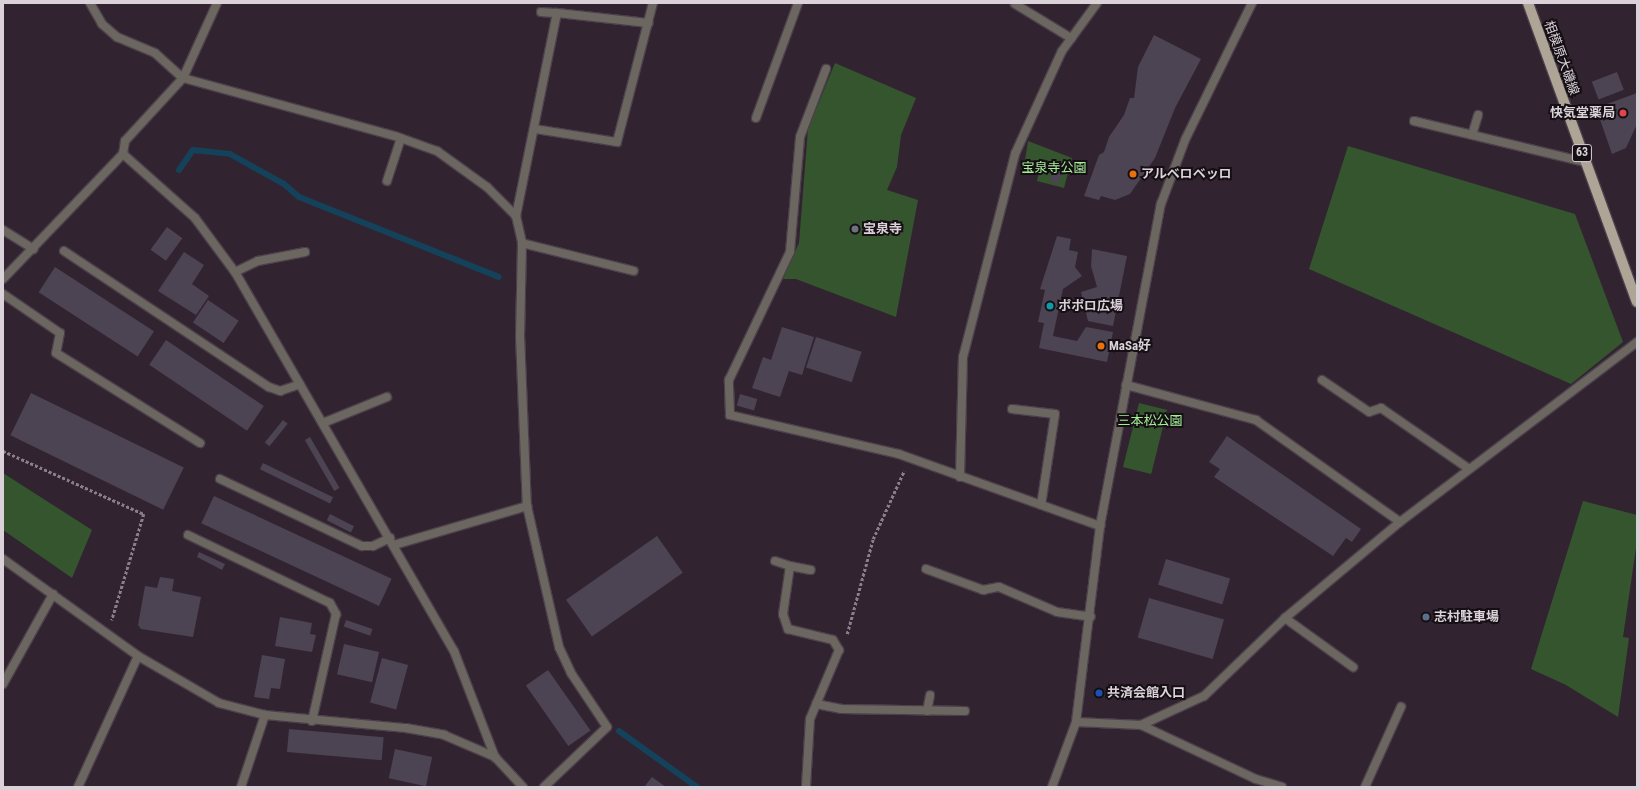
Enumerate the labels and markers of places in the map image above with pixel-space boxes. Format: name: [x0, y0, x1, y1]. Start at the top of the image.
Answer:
place label: 快気堂薬局: [1550, 105, 1615, 121]
marker: 快気堂薬局: [1618, 108, 1628, 118]
place label: アルベロベッロ: [1141, 166, 1232, 182]
marker: アルベロベッロ: [1128, 169, 1138, 179]
place label: 宝泉寺: [863, 221, 902, 237]
marker: 宝泉寺: [850, 224, 860, 234]
place label: ポポロ広場: [1058, 298, 1123, 314]
marker: ポポロ広場: [1045, 301, 1055, 311]
place label: MaSa好: [1109, 338, 1151, 354]
marker: MaSa好: [1096, 341, 1106, 351]
place label: 志村駐車場: [1434, 609, 1499, 625]
marker: 志村駐車場: [1421, 612, 1431, 622]
place label: 共済会館入口: [1107, 685, 1185, 701]
marker: 共済会館入口: [1094, 688, 1104, 698]

